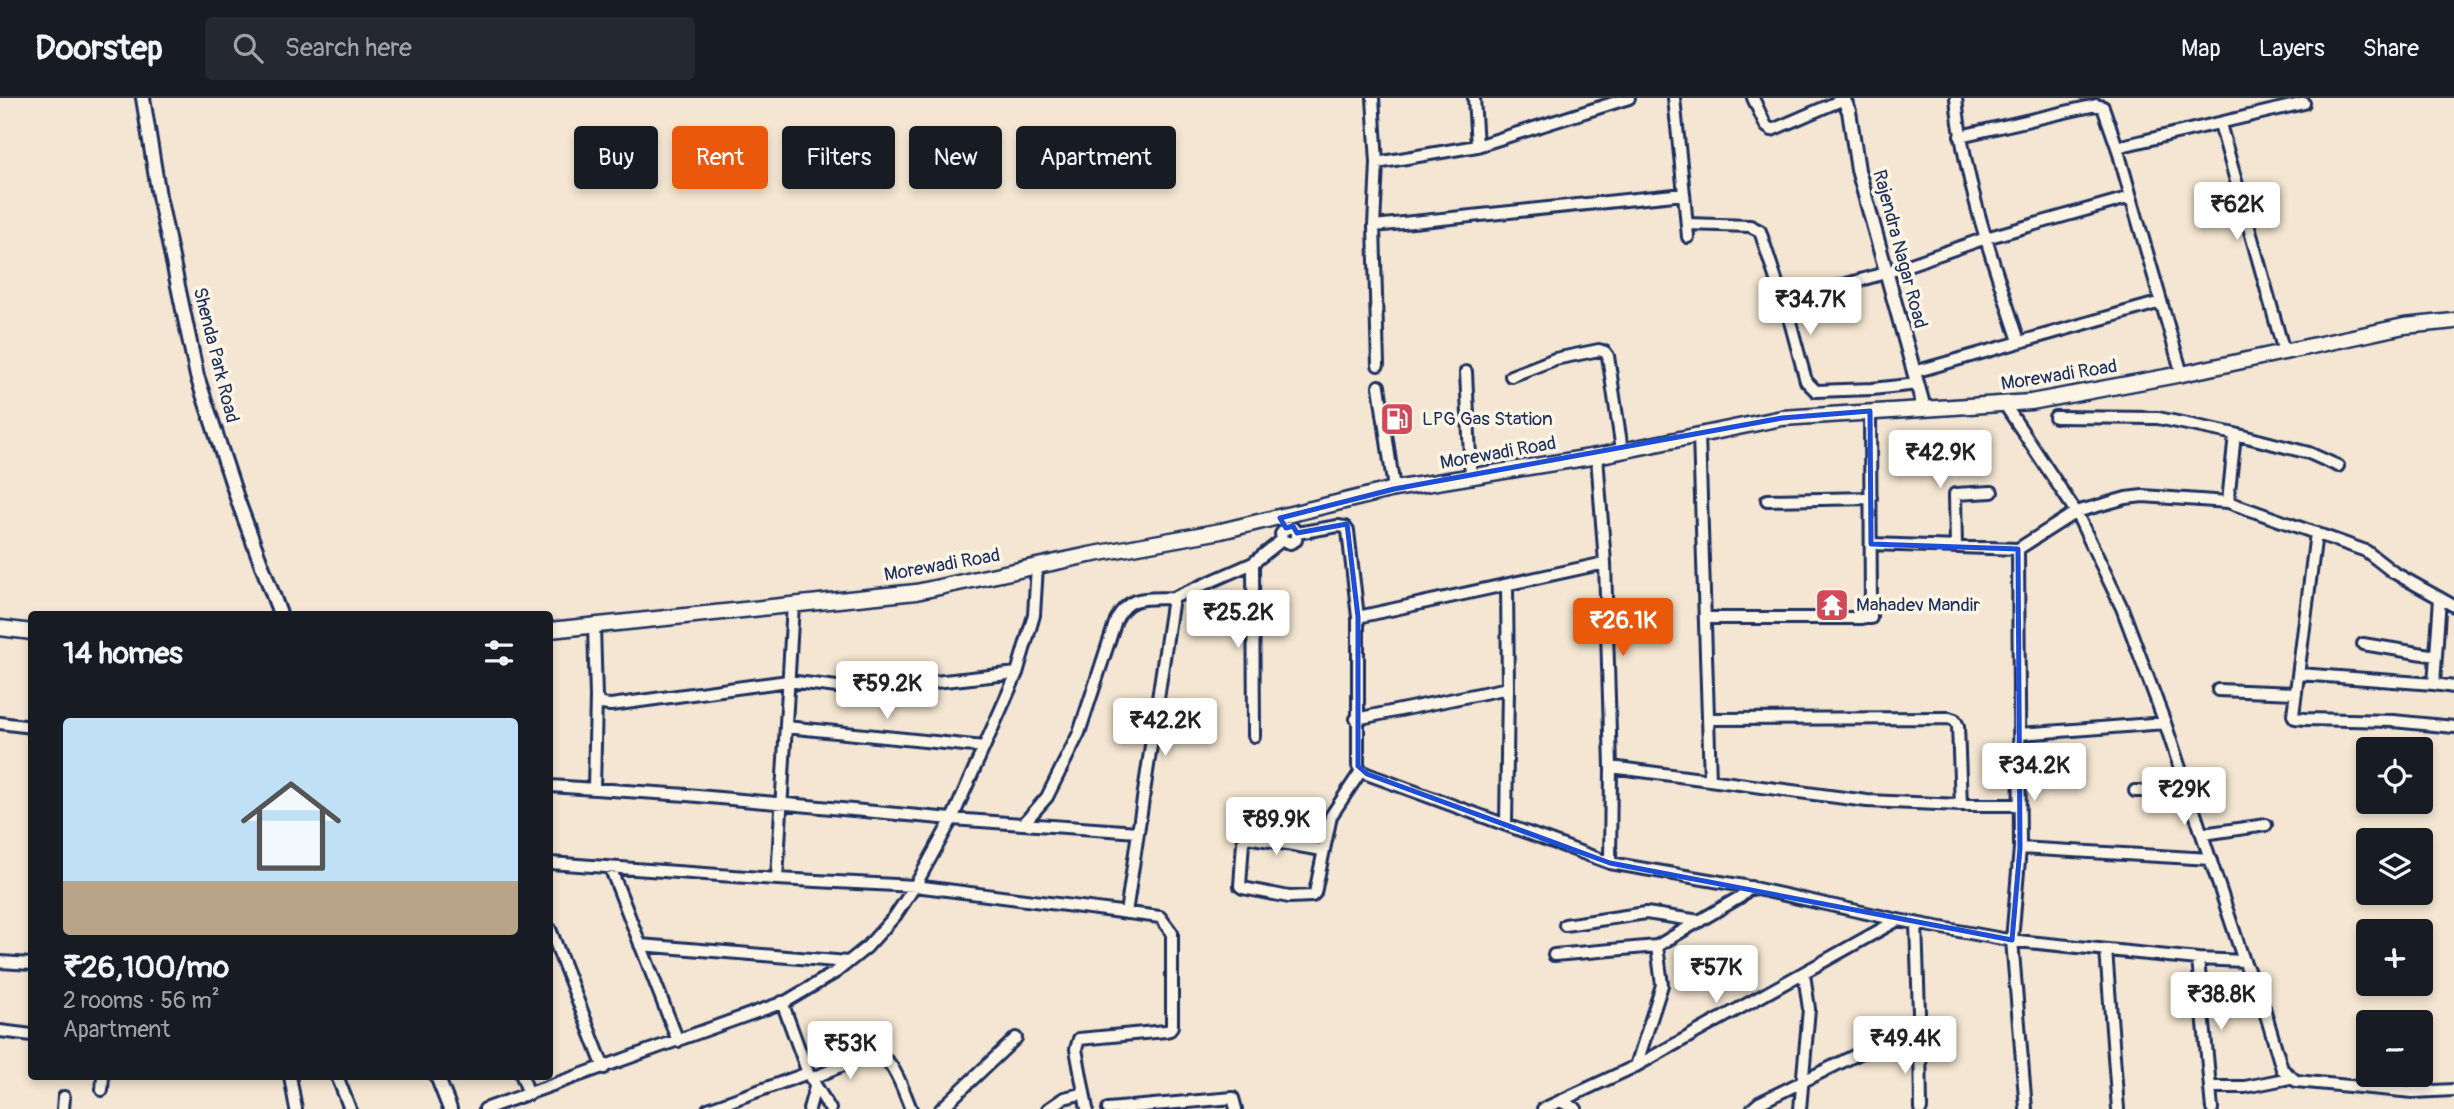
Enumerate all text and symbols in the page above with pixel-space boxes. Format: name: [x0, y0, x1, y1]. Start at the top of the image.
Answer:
search box: [205, 17, 695, 80]
text: Doorstep: [35, 28, 163, 69]
icon: search: [229, 29, 267, 67]
text: Search here: [285, 32, 412, 64]
text: Map: [2181, 34, 2221, 63]
text: Layers: [2259, 34, 2325, 63]
text: Share: [2363, 34, 2419, 63]
chip: Buy: [574, 126, 658, 189]
chip: Rent: [672, 126, 768, 189]
chip: Filters: [782, 126, 895, 189]
chip: New: [909, 126, 1002, 189]
chip: Apartment: [1016, 126, 1176, 189]
street label: Rajendra Nagar Road: [1867, 167, 1933, 331]
pin: ₹62K: [2196, 183, 2278, 242]
text: ₹62K: [2210, 190, 2264, 219]
pin: ₹34.7K: [1753, 278, 1867, 337]
street label: Shenda Park Road: [188, 285, 244, 425]
text: ₹34.7K: [1774, 285, 1846, 314]
street label: Morewadi Road: [1999, 354, 2119, 396]
fuel station icon: LPG Gas Station: [1378, 400, 1416, 438]
place label: LPG Gas Station: [1422, 407, 1553, 431]
pin: ₹42.9K: [1883, 430, 1997, 490]
street label: Morewadi Road: [1438, 431, 1558, 475]
text: ₹42.9K: [1905, 438, 1975, 467]
street label: Morewadi Road: [882, 543, 1002, 587]
temple icon: Mahadev Mandir: [1813, 586, 1851, 624]
pin: ₹25.2K: [1181, 590, 1295, 650]
place label: Mahadev Mandir: [1856, 593, 1980, 617]
text: ₹25.2K: [1203, 598, 1273, 627]
pin: ₹26.1K: [1566, 598, 1680, 658]
text: ₹26.1K: [1589, 606, 1657, 635]
icon: filters: [480, 634, 518, 672]
text: 14 homes: [63, 635, 183, 672]
pin: ₹59.2K: [830, 662, 944, 721]
text: ₹59.2K: [852, 669, 922, 698]
pin: ₹42.2K: [1108, 698, 1222, 758]
text: ₹42.2K: [1129, 706, 1201, 735]
map controls: [2356, 737, 2433, 1087]
button: locate: [2356, 737, 2433, 814]
pin: ₹34.2K: [1977, 744, 2091, 803]
text: ₹34.2K: [1998, 751, 2070, 780]
icon: home: [228, 763, 354, 889]
pin: ₹29K: [2143, 768, 2225, 827]
text: ₹29K: [2158, 775, 2210, 804]
pin: ₹89.9K: [1219, 798, 1333, 857]
text: ₹89.9K: [1242, 805, 1310, 834]
button: layers: [2356, 828, 2433, 905]
button: +: [2356, 919, 2433, 996]
pin: ₹57K: [1675, 946, 1757, 1005]
text: ₹26,100/mo: [63, 949, 229, 986]
text: ₹57K: [1690, 953, 1742, 982]
pin: ₹38.8K: [2164, 972, 2278, 1032]
text: ₹38.8K: [2187, 980, 2255, 1009]
text: 2 rooms · 56 m²: [63, 986, 220, 1015]
button: −: [2356, 1010, 2433, 1087]
text: Apartment: [63, 1015, 170, 1044]
pin: ₹49.4K: [1848, 1016, 1962, 1076]
pin: ₹53K: [809, 1021, 891, 1081]
text: ₹49.4K: [1869, 1024, 1941, 1053]
text: ₹53K: [824, 1029, 876, 1058]

